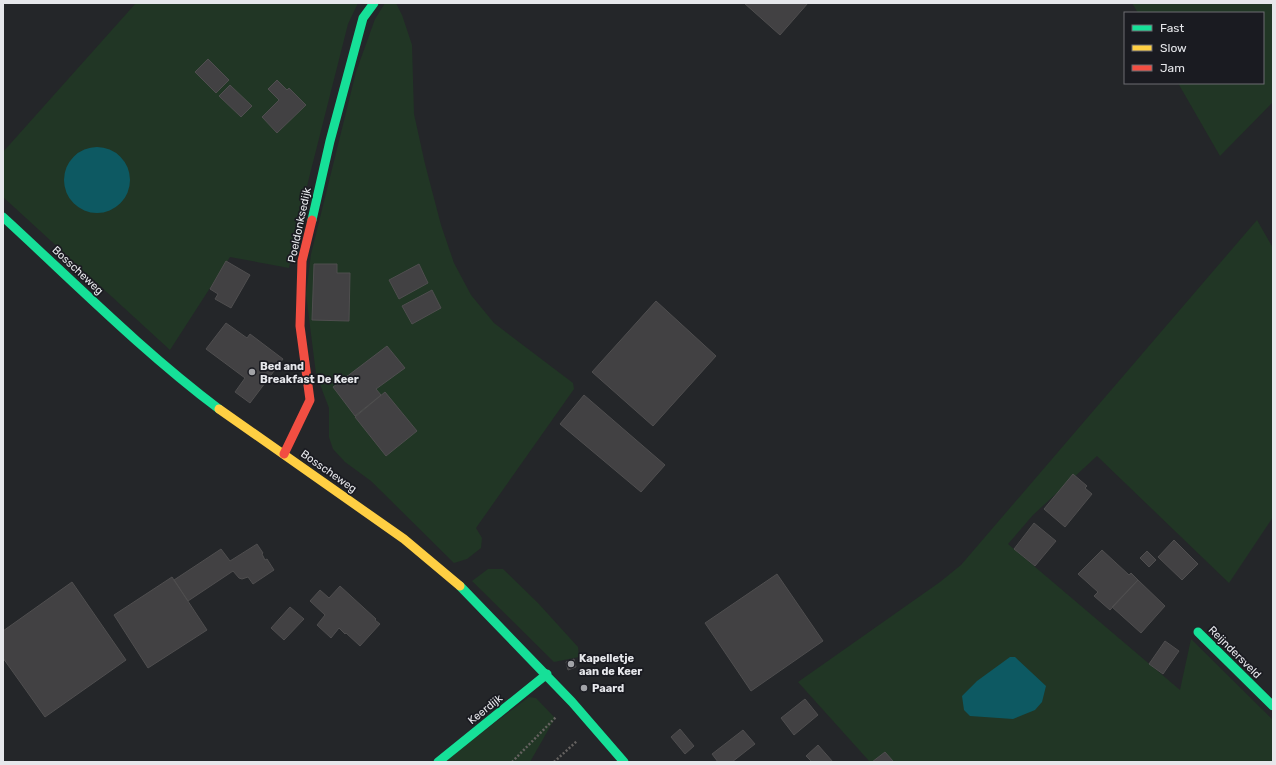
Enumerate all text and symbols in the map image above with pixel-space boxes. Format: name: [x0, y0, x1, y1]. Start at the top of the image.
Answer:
legend: [1124, 12, 1264, 84]
text: Fast: [1160, 21, 1184, 35]
text: Slow: [1160, 41, 1187, 55]
text: Jam: [1160, 61, 1185, 75]
street label: Poeldonksedijk: [285, 186, 314, 264]
street label: Bosscheweg: [49, 243, 106, 297]
place label: Bed and Breakfast De Keer: [260, 360, 359, 386]
marker: Bed and Breakfast De Keer: [247, 367, 257, 377]
street label: Bosscheweg: [298, 447, 359, 495]
street label: Reijndersveld: [1206, 623, 1264, 681]
place label: Kapelletje aan de Keer: [579, 652, 642, 678]
marker: Kapelletje aan de Keer: [566, 659, 576, 669]
place label: Paard: [592, 682, 624, 695]
marker: Paard: [579, 683, 589, 693]
street label: Keerdijk: [466, 691, 505, 727]

